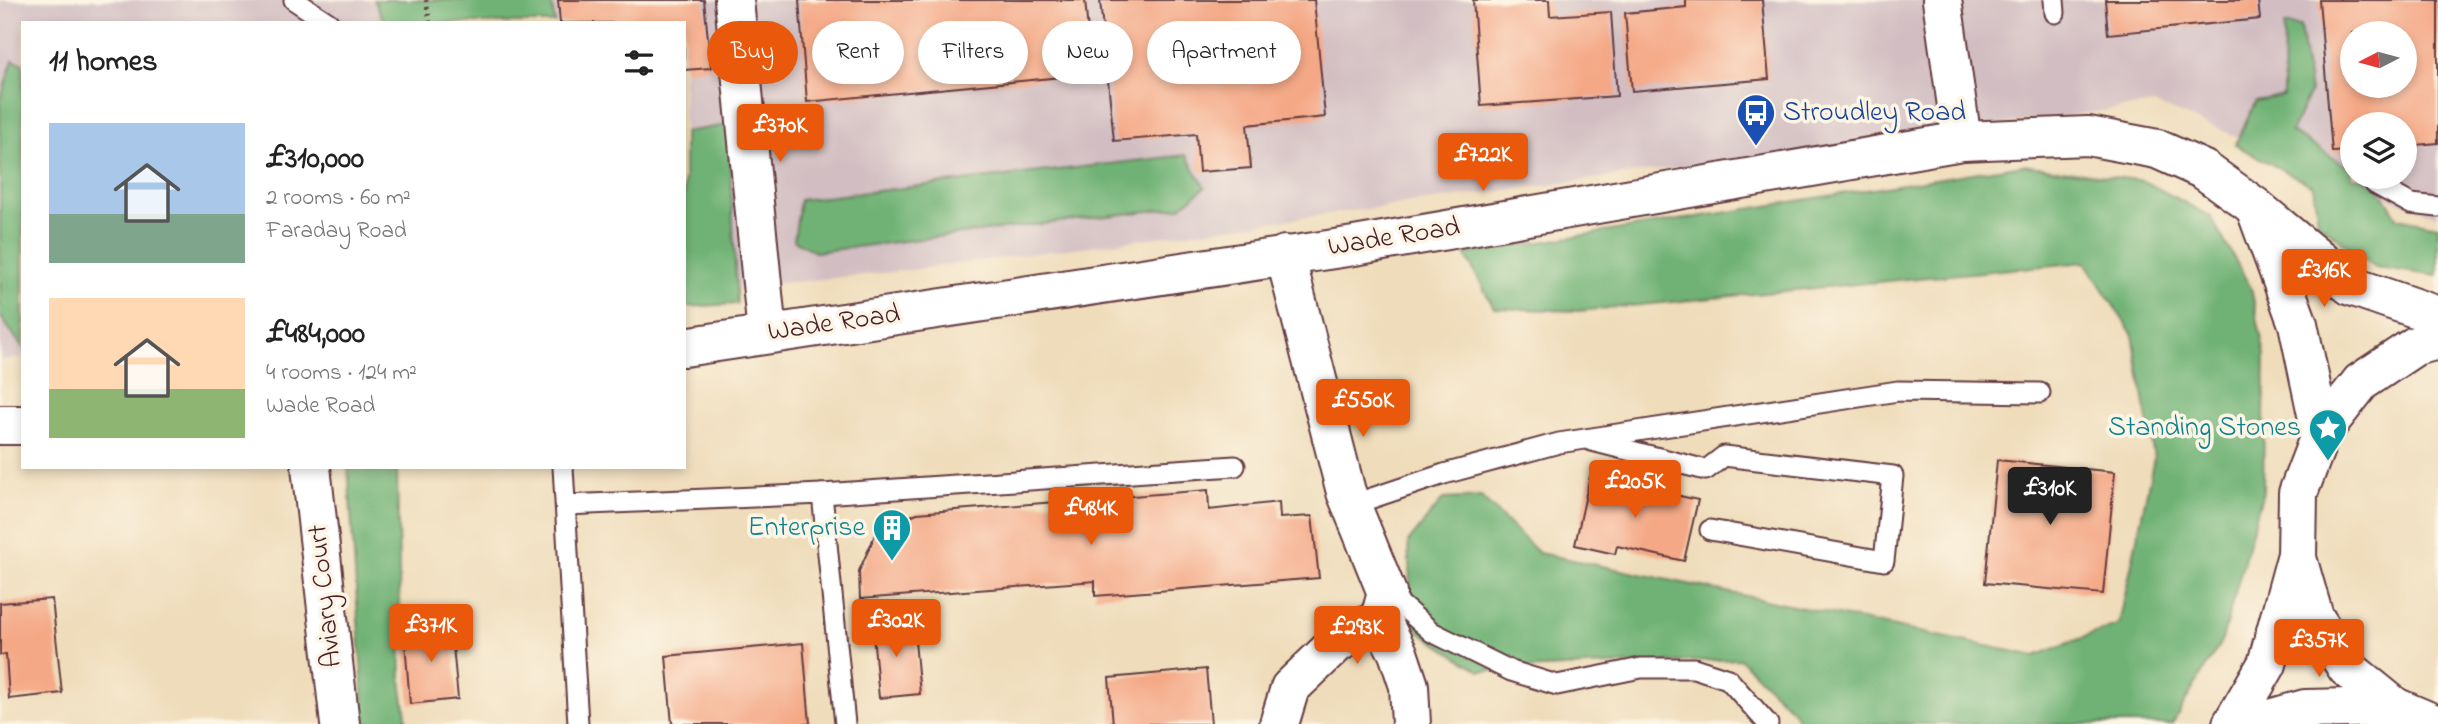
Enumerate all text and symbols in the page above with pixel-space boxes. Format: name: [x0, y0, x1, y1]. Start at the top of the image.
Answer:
chip: Buy: [707, 21, 798, 84]
chip: Rent: [812, 21, 904, 84]
chip: Filters: [918, 21, 1028, 84]
chip: New: [1042, 21, 1133, 84]
chip: Apartment: [1147, 21, 1301, 84]
north arrow: [2340, 21, 2417, 98]
map controls: [2340, 21, 2417, 189]
text: 11 homes: [49, 41, 157, 85]
icon: filters: [620, 44, 658, 82]
bus stop icon: Stroudley Road: [1735, 92, 1777, 147]
place label: Stroudley Road: [1783, 93, 1966, 134]
pin: £370K: [731, 104, 829, 164]
text: £370K: [753, 110, 807, 143]
button: layers: [2340, 112, 2417, 189]
pin: £722K: [1434, 134, 1532, 193]
text: £310,000: [266, 138, 364, 182]
text: £722K: [1454, 139, 1512, 172]
icon: home: [105, 151, 189, 235]
text: 2 rooms · 60 m²: [266, 182, 411, 215]
street label: Wade Road: [1325, 207, 1463, 269]
text: Faraday Road: [266, 215, 407, 248]
pin: £316K: [2275, 250, 2373, 309]
text: £316K: [2298, 255, 2350, 288]
street label: Wade Road: [765, 294, 903, 354]
text: £484,000: [266, 313, 365, 357]
icon: home: [105, 326, 189, 410]
text: 4 rooms · 124 m²: [266, 357, 417, 390]
pin: £550K: [1314, 380, 1412, 439]
text: £550K: [1332, 385, 1394, 418]
text: Wade Road: [266, 390, 375, 423]
place icon: Standing Stones: [2307, 407, 2349, 462]
place label: Standing Stones: [2108, 408, 2301, 449]
pin: £205K: [1586, 461, 1684, 520]
text: £205K: [1605, 466, 1665, 499]
pin: £310K: [2001, 468, 2099, 527]
text: £310K: [2024, 473, 2076, 506]
pin: £484K: [1042, 488, 1140, 547]
text: £484K: [1064, 493, 1118, 526]
building icon: Enterprise: [871, 507, 913, 562]
place label: Enterprise: [748, 508, 865, 549]
street label: Aviary Court: [298, 523, 354, 669]
pin: £302K: [847, 600, 945, 659]
pin: £371K: [382, 604, 480, 664]
text: £302K: [868, 605, 924, 638]
pin: £293K: [1308, 606, 1406, 666]
text: £371K: [405, 610, 457, 643]
text: £293K: [1330, 612, 1384, 645]
pin: £357K: [2270, 620, 2368, 679]
text: £357K: [2290, 625, 2348, 658]

